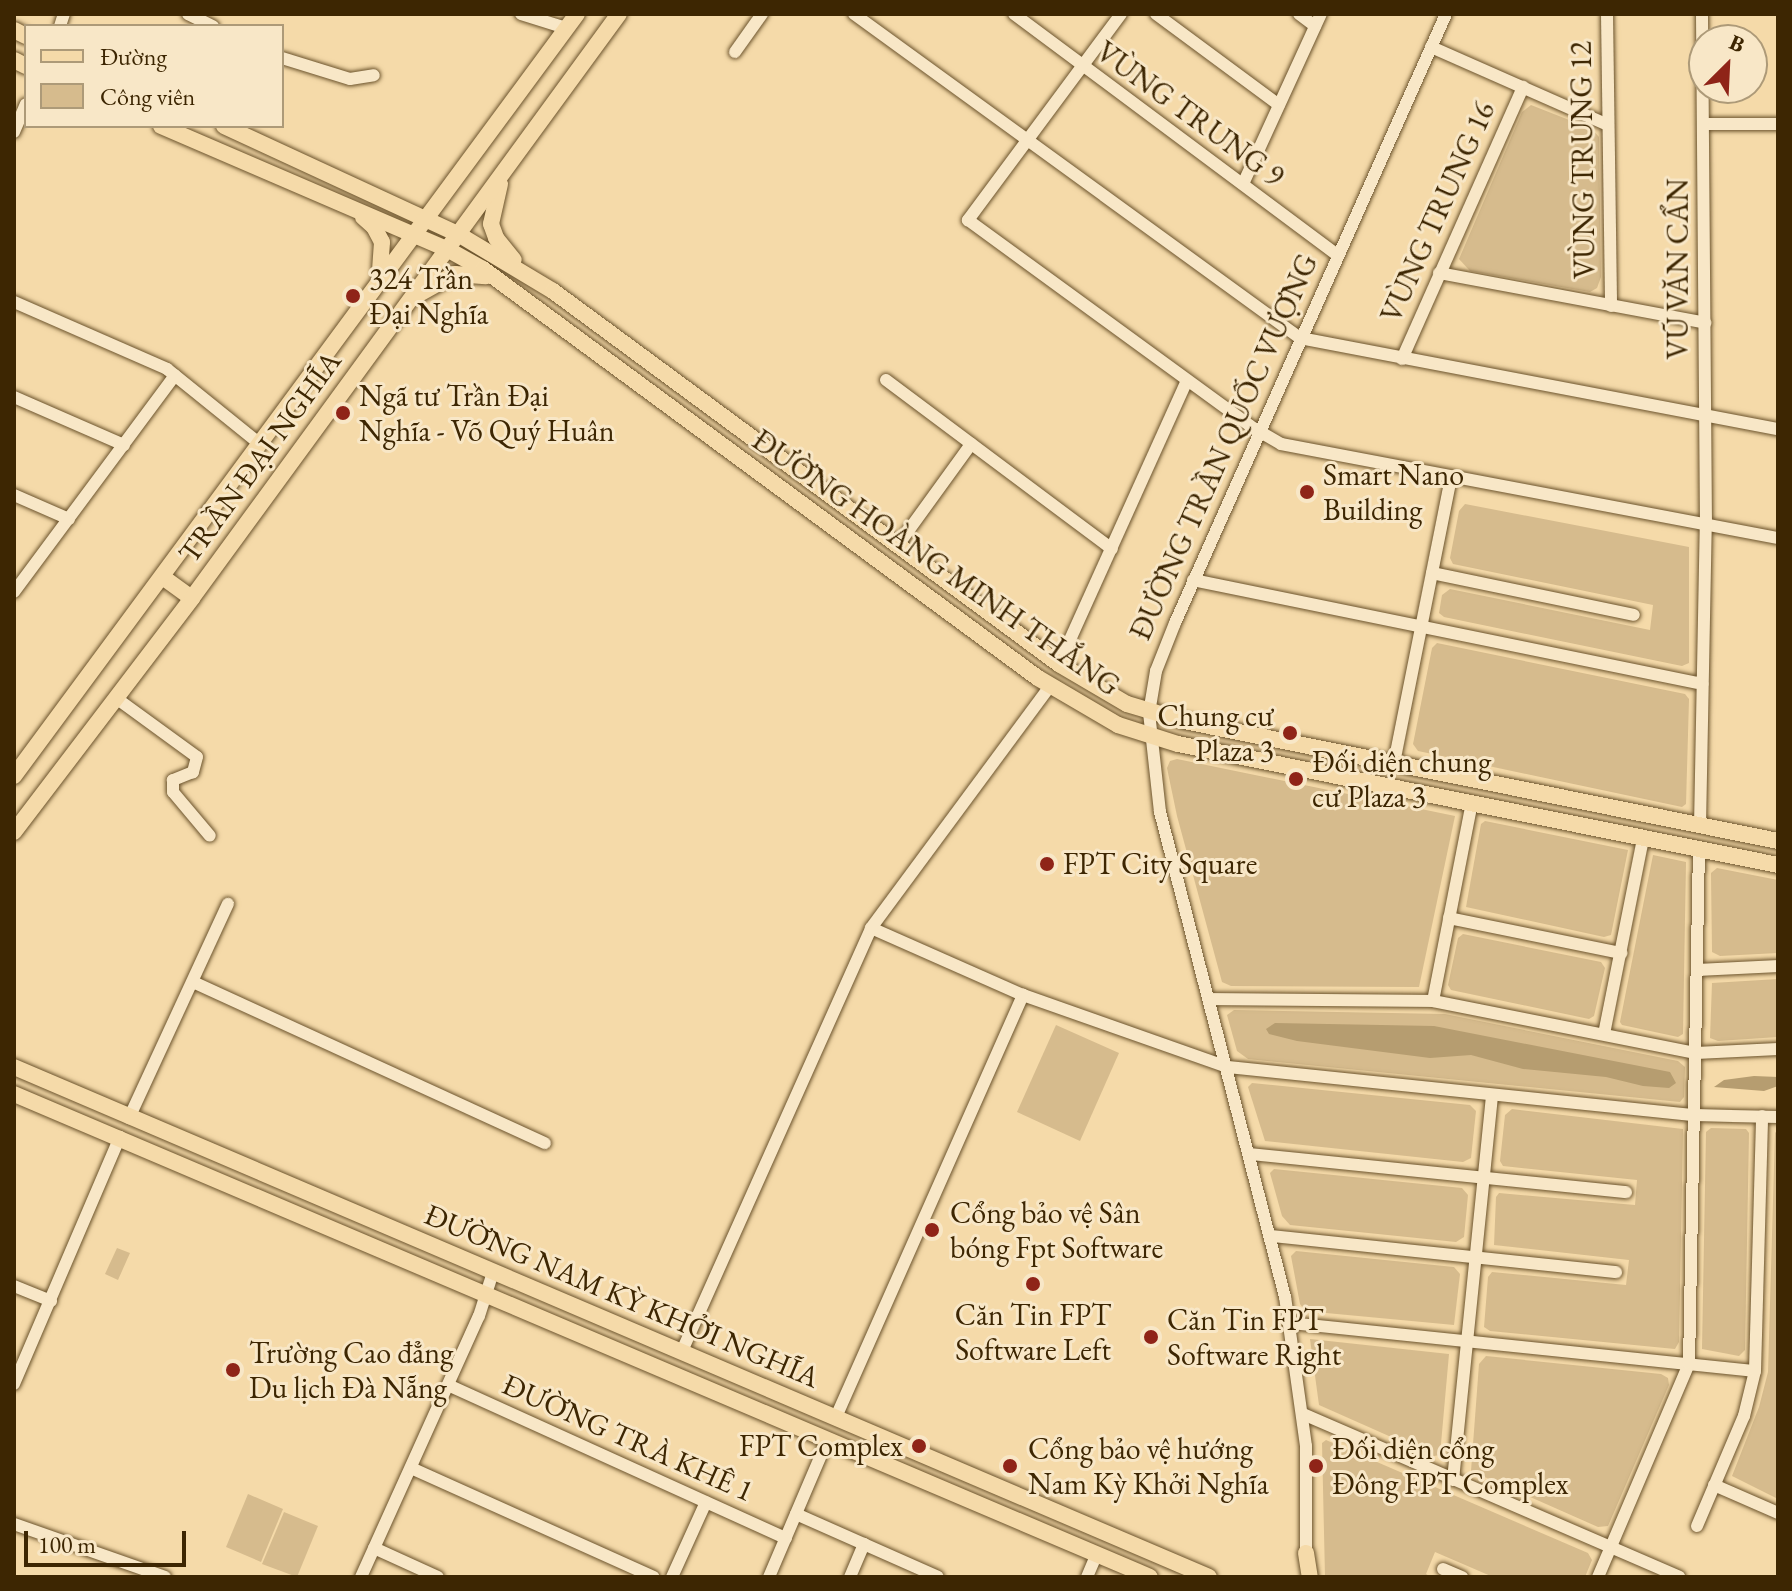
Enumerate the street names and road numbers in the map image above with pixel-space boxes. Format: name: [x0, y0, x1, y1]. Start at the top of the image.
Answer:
street label: VÙNG TRUNG 9: [1089, 34, 1291, 194]
street label: VÙNG TRUNG 12: [1563, 41, 1603, 279]
street label: VÙNG TRUNG 16: [1373, 96, 1503, 328]
street label: VŨ VĂN CẨN: [1660, 179, 1696, 359]
street label: ĐƯỜNG TRẦN QUỐC VƯỢNG: [1122, 249, 1326, 645]
street label: TRẦN ĐẠI NGHĨA: [171, 344, 349, 570]
street label: ĐƯỜNG HOÀNG MINH THẮNG: [745, 422, 1127, 704]
street label: ĐƯỜNG NAM KỲ KHỞI NGHĨA: [419, 1196, 825, 1396]
street label: ĐƯỜNG TRÀ KHÊ 1: [497, 1366, 759, 1510]

